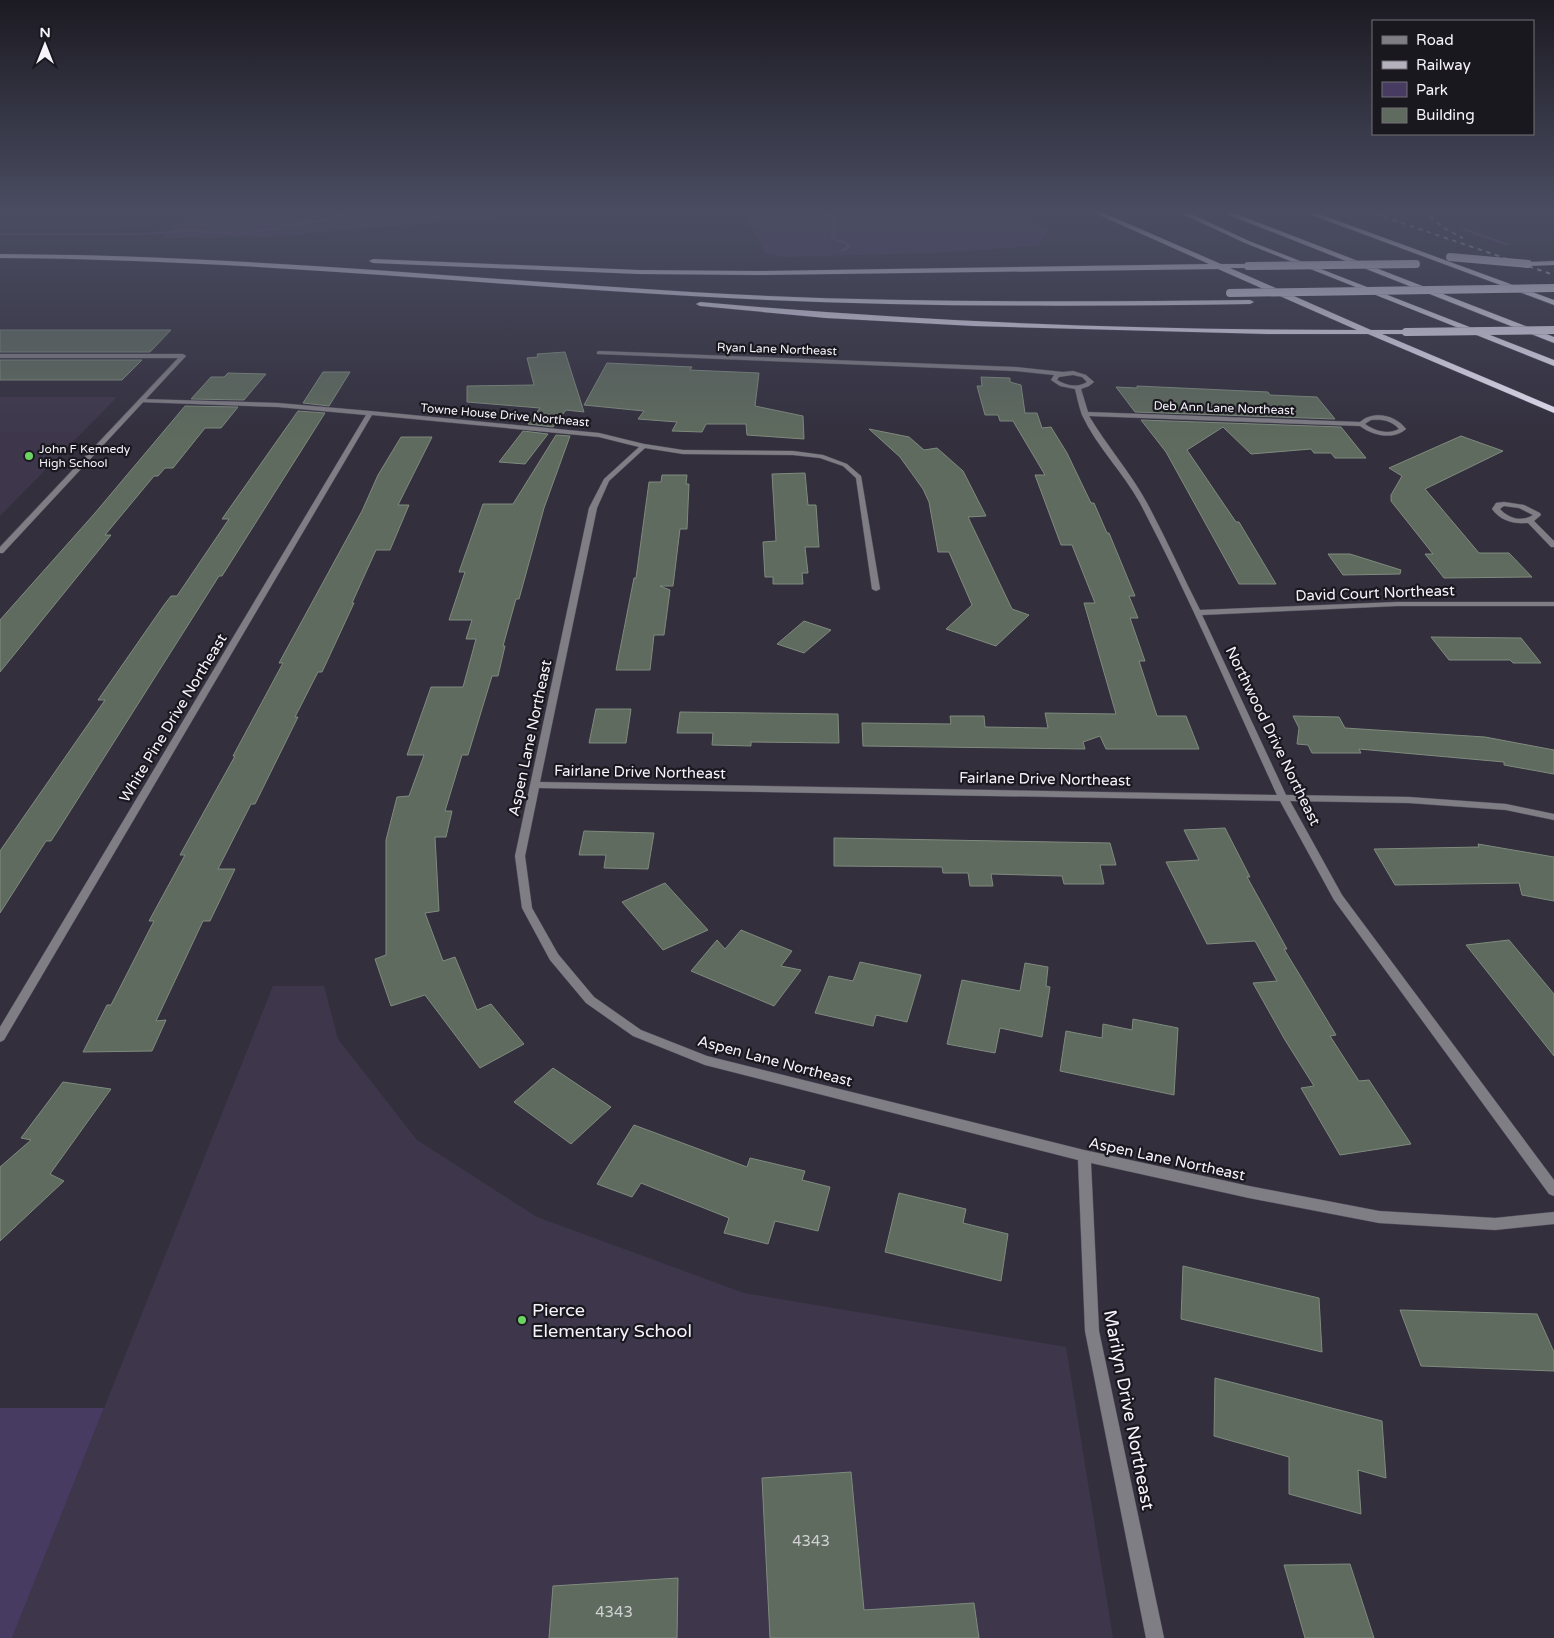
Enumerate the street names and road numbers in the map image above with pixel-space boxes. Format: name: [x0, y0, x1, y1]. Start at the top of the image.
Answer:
street label: Ryan Lane Northeast: [717, 340, 838, 358]
street label: Deb Ann Lane Northeast: [1153, 399, 1295, 417]
street label: Towne House Drive Northeast: [420, 401, 590, 429]
street label: David Court Northeast: [1295, 581, 1455, 605]
street label: White Pine Drive Northeast: [115, 630, 231, 806]
street label: Northwood Drive Northeast: [1222, 644, 1324, 829]
street label: Aspen Lane Northeast: [505, 658, 555, 818]
street label: Fairlane Drive Northeast: [554, 762, 726, 783]
street label: Fairlane Drive Northeast: [959, 769, 1131, 790]
street label: Aspen Lane Northeast: [696, 1032, 855, 1090]
street label: Aspen Lane Northeast: [1087, 1134, 1247, 1184]
street label: Marilyn Drive Northeast: [1099, 1308, 1159, 1512]

